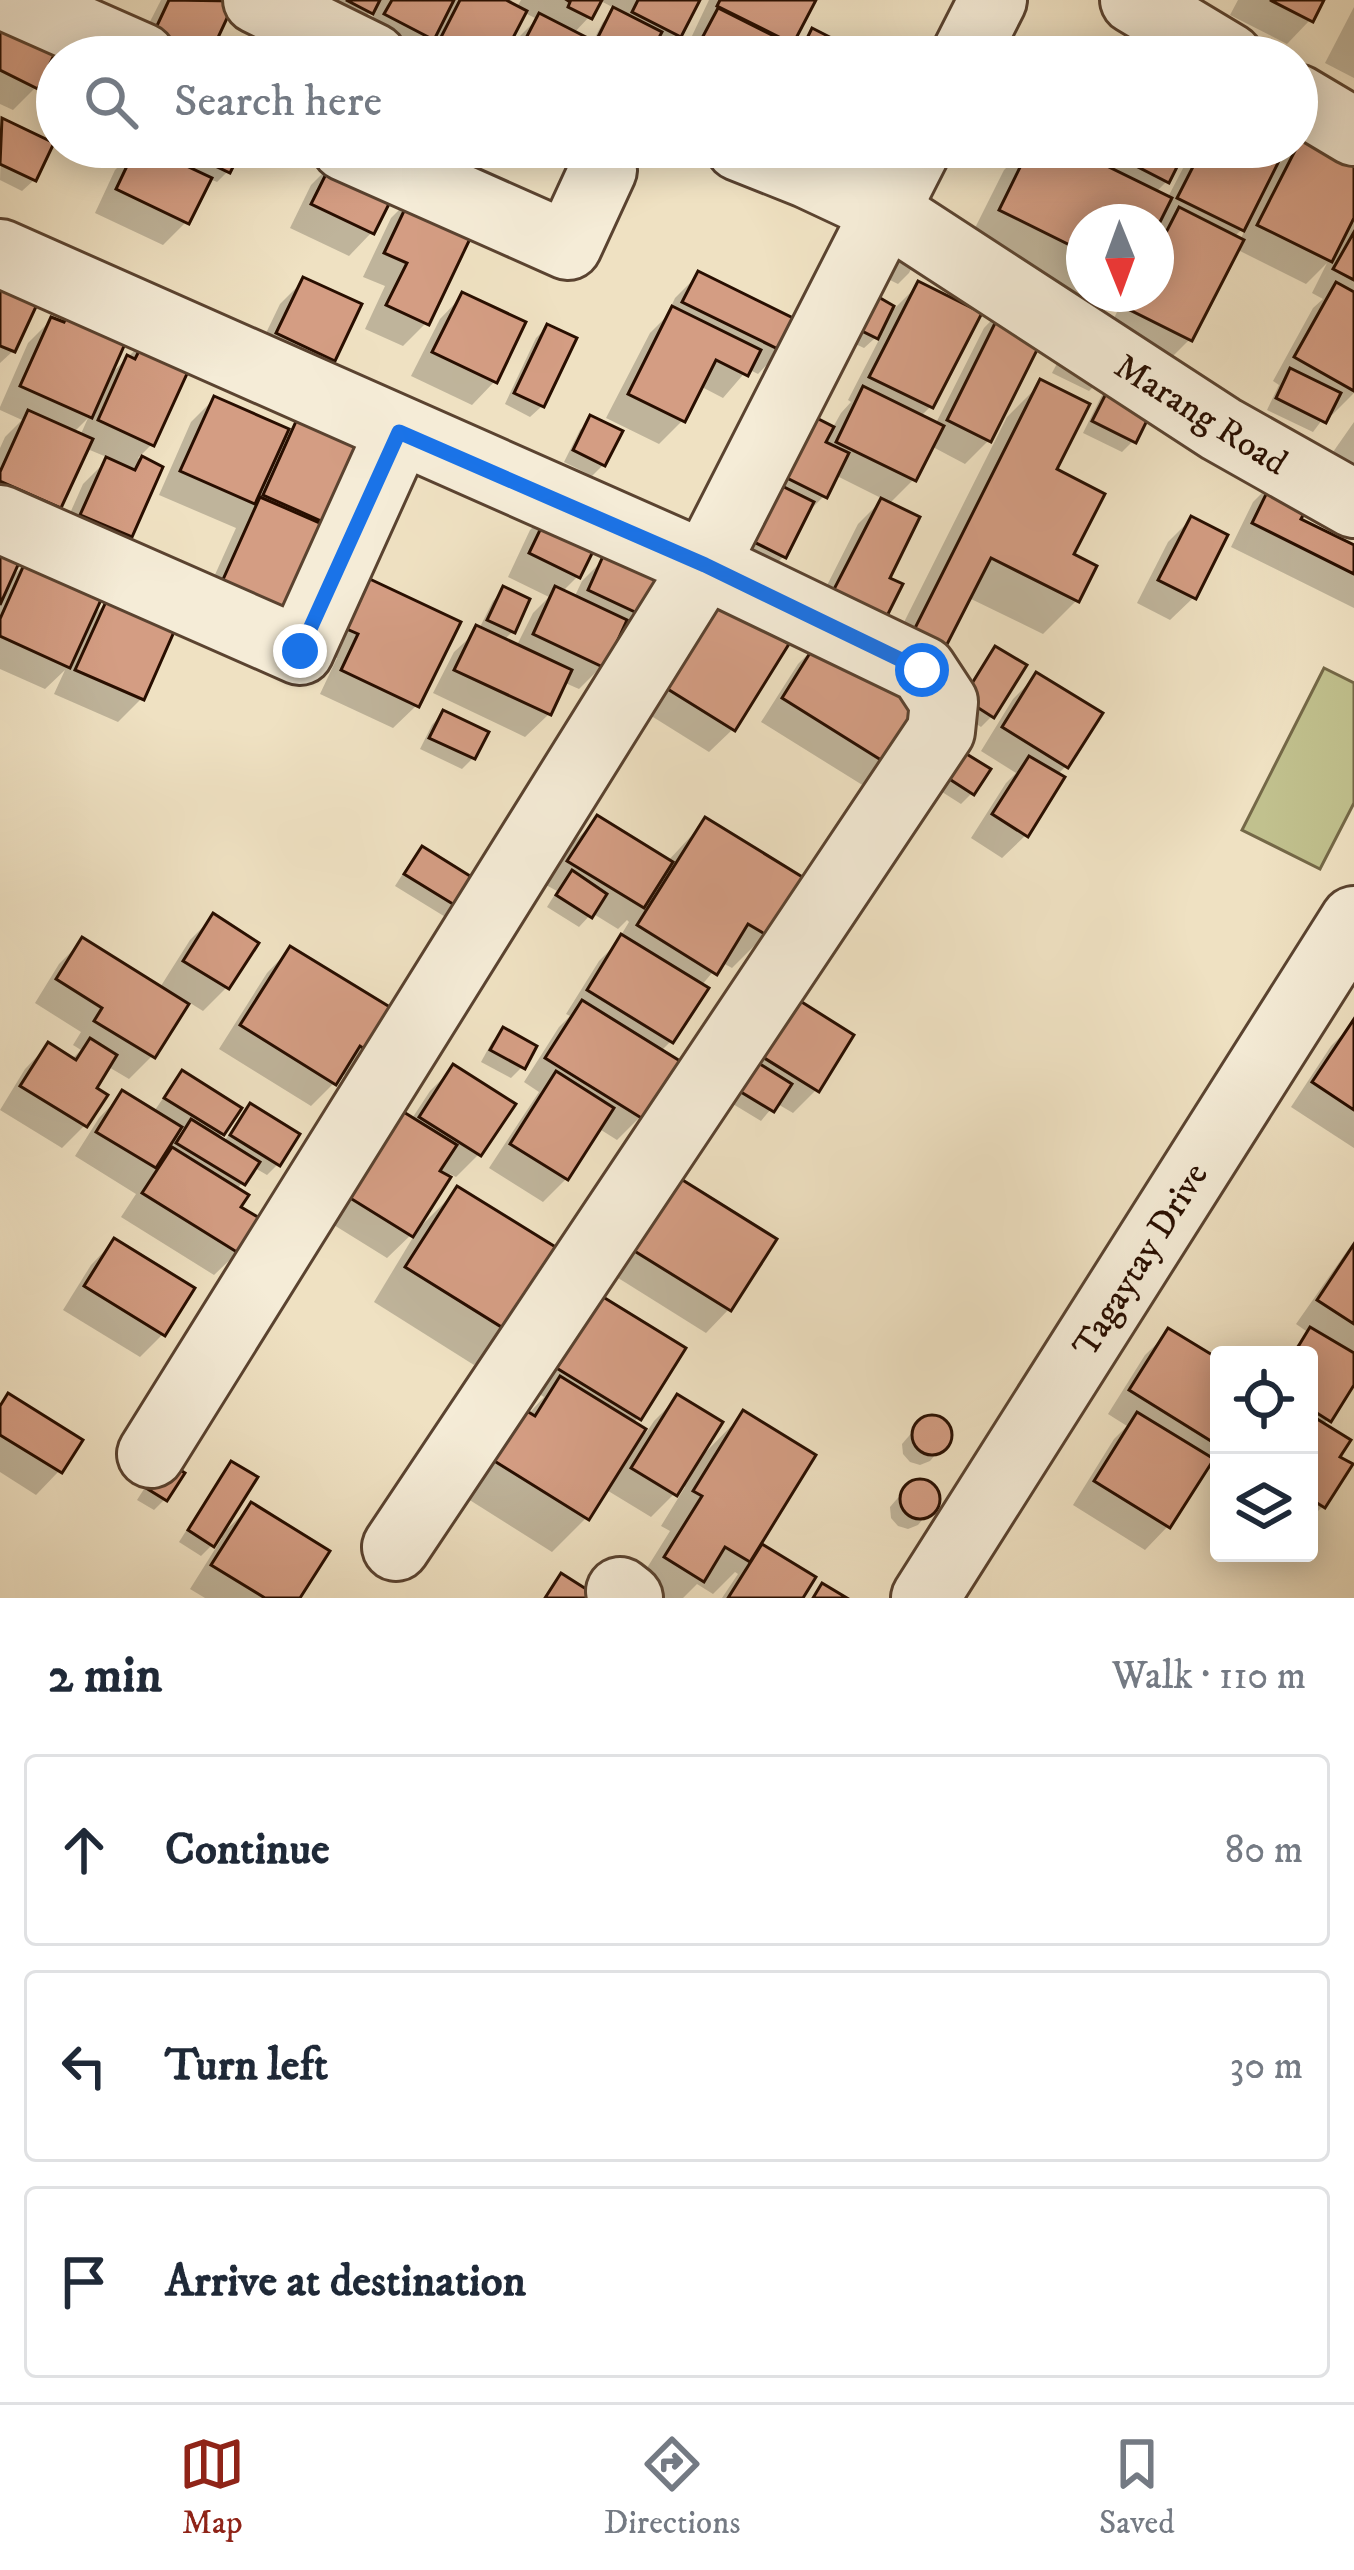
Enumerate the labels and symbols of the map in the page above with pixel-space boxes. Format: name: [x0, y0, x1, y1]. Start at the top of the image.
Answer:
north arrow: [1066, 204, 1174, 312]
street label: Marang Road: [1106, 344, 1296, 486]
route end: [273, 624, 327, 678]
route start: [895, 643, 949, 697]
street label: Tagaytay Drive: [1064, 1155, 1219, 1366]

